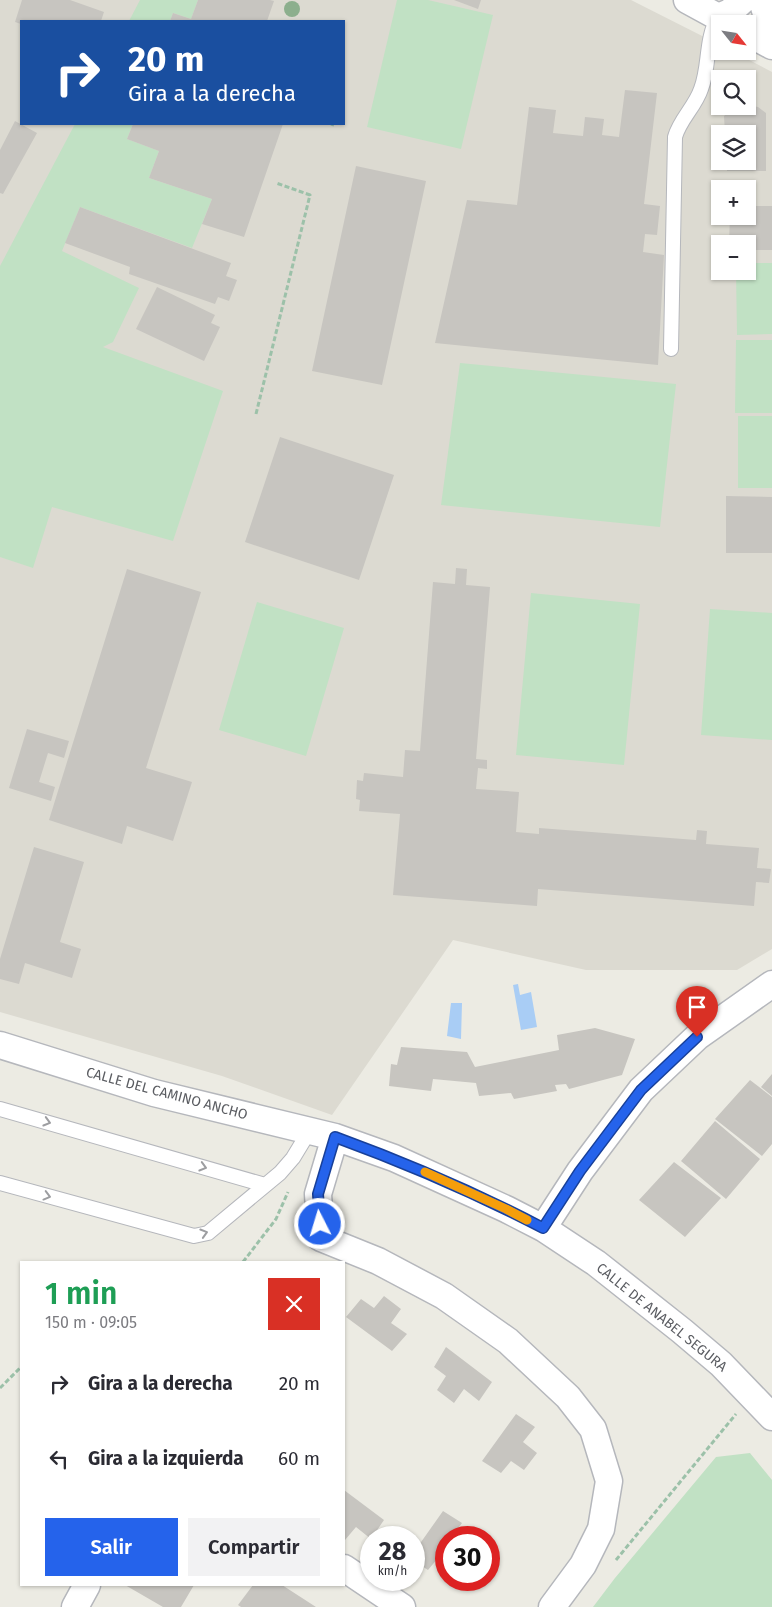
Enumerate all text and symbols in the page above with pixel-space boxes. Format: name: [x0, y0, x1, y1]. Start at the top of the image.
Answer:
north arrow: [711, 15, 756, 60]
map controls: [711, 15, 756, 280]
text: 20 m: [128, 38, 204, 80]
icon: right: [45, 40, 110, 105]
button: search: [711, 70, 756, 115]
text: Gira a la derecha: [128, 80, 296, 107]
button: layers: [711, 125, 756, 170]
button: +: [711, 180, 756, 225]
button: −: [711, 235, 756, 280]
pin: [676, 986, 718, 1037]
icon: arrive: [683, 993, 711, 1021]
street label: CALLE DEL CAMINO ANCHO: [84, 1064, 250, 1123]
one-way arrow: [42, 1117, 50, 1127]
one-way arrow: [198, 1162, 207, 1172]
one-way arrow: [42, 1190, 51, 1200]
position arrow: [293, 1197, 345, 1249]
one-way arrow: [199, 1228, 207, 1238]
street label: CALLE DE ANABEL SEGURA: [593, 1259, 730, 1375]
text: 1 min: [45, 1276, 117, 1312]
button: close: [268, 1278, 320, 1330]
text: 150 m · 09:05: [45, 1313, 137, 1332]
icon: right: [45, 1370, 73, 1398]
text: Gira a la derecha: [88, 1372, 233, 1395]
text: 20 m: [279, 1372, 320, 1395]
icon: left: [45, 1445, 73, 1473]
text: Gira a la izquierda: [88, 1447, 244, 1470]
text: 60 m: [278, 1447, 320, 1470]
button: Salir: [45, 1518, 178, 1576]
button: Compartir: [188, 1518, 320, 1576]
speed limit sign: 30: [435, 1526, 500, 1591]
text: 28: [379, 1537, 406, 1567]
text: km/h: [378, 1564, 407, 1578]

